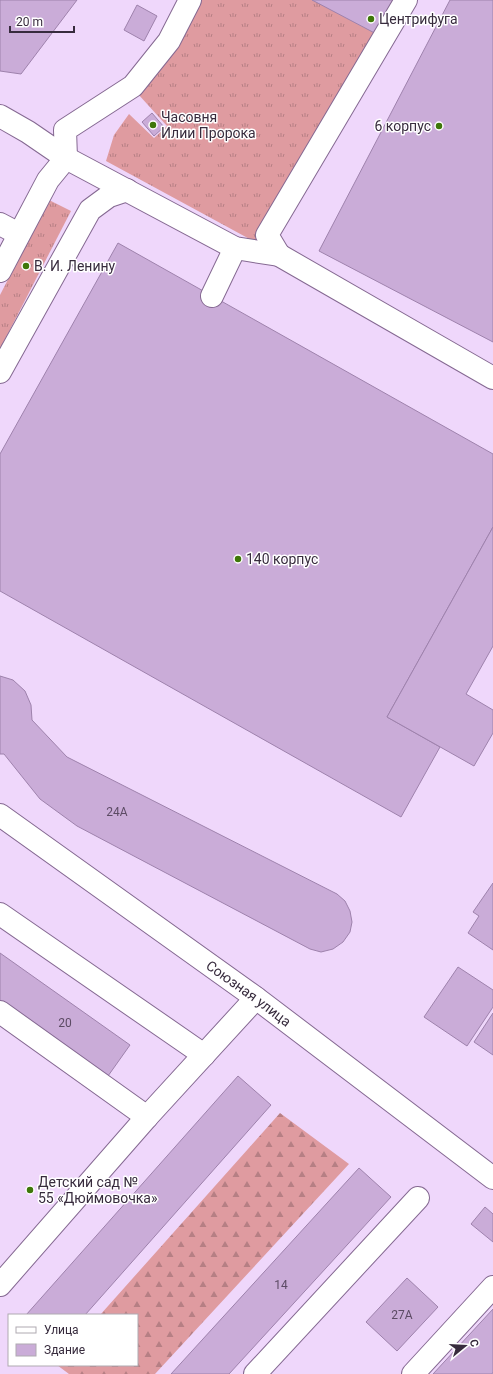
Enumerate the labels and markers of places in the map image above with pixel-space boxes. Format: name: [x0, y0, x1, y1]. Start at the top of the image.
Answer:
place label: Центрифуга: [379, 11, 458, 27]
marker: Центрифуга: [366, 14, 376, 24]
place label: Часовня Илии Пророка: [161, 109, 256, 141]
place label: 6 корпус: [374, 118, 431, 134]
marker: Часовня Илии Пророка: [148, 120, 158, 130]
marker: 6 корпус: [434, 121, 444, 131]
place label: В. И. Ленину: [34, 258, 116, 274]
marker: В. И. Ленину: [21, 261, 31, 271]
place label: 140 корпус: [246, 551, 318, 567]
marker: 140 корпус: [233, 554, 243, 564]
place label: Детский сад № 55 «Дюймовочка»: [38, 1174, 158, 1206]
marker: Детский сад № 55 «Дюймовочка»: [25, 1185, 35, 1195]

